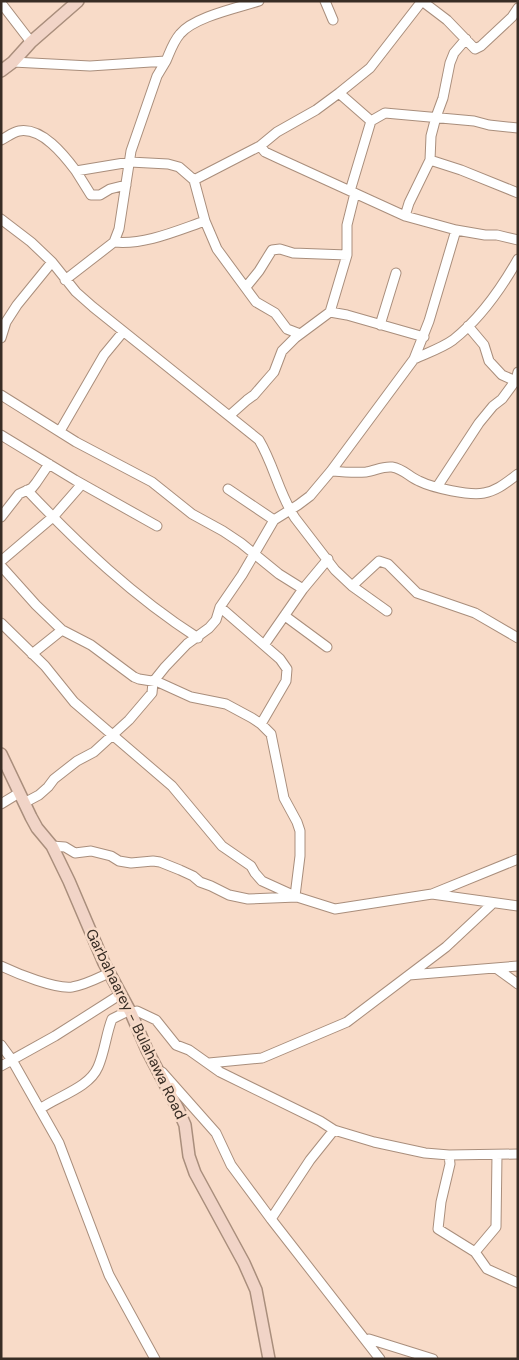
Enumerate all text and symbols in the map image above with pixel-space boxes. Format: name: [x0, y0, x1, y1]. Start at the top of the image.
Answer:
street label: Garbahaarey - Bulahawa Road: [81, 925, 191, 1123]

